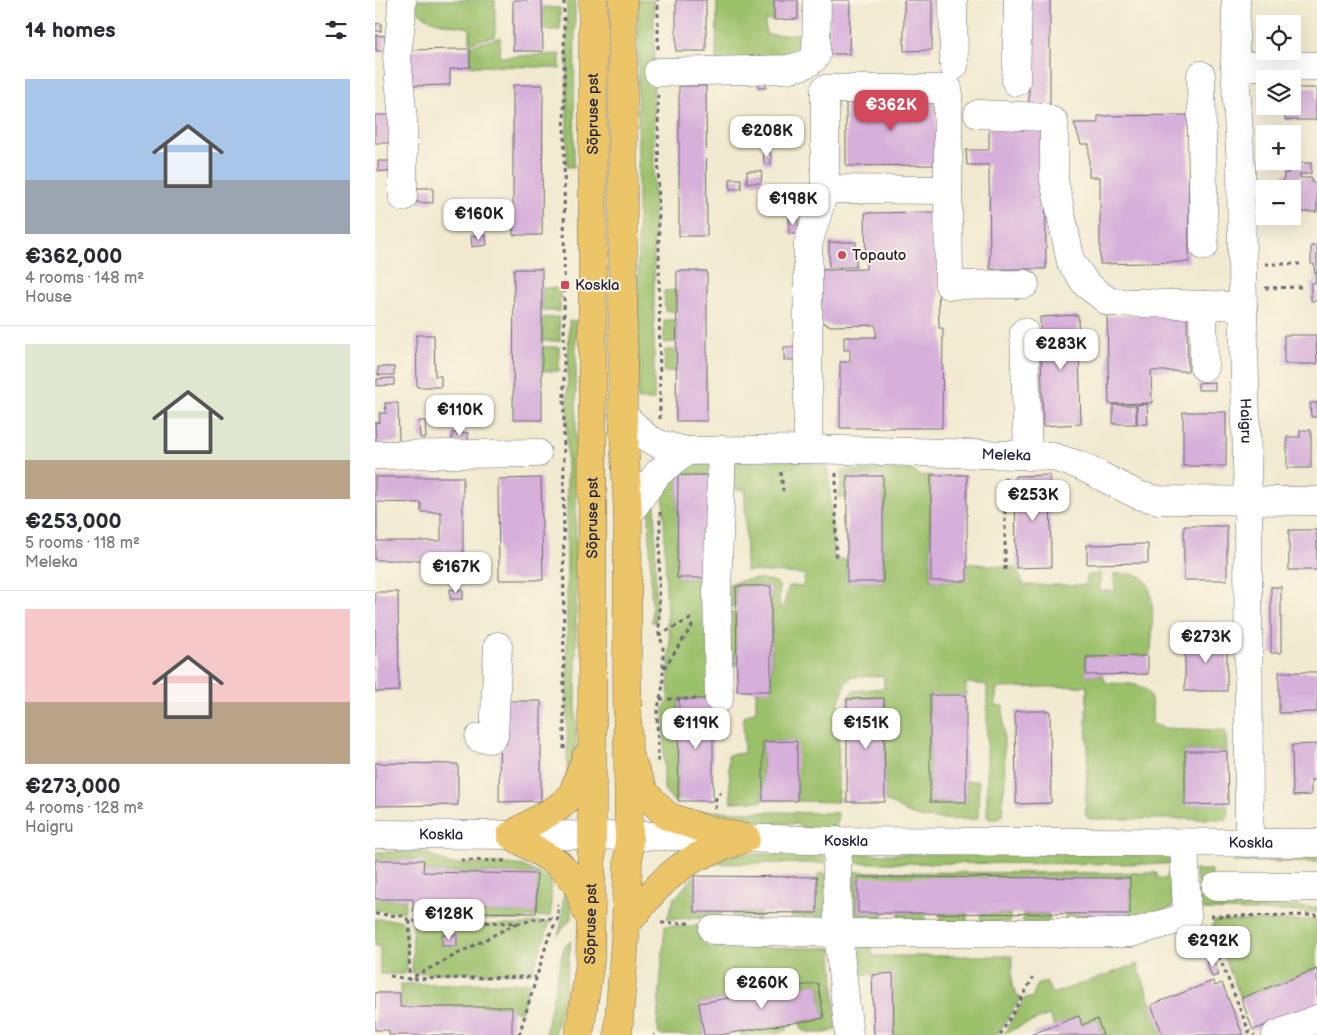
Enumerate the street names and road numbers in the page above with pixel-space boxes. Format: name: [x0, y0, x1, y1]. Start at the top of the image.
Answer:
street label: Sõpruse pst: [584, 73, 603, 154]
street label: Haigru: [1235, 398, 1256, 444]
street label: Meleka: [981, 445, 1031, 465]
street label: Sõpruse pst: [583, 477, 602, 558]
street label: Koskla: [419, 825, 463, 845]
street label: Koskla: [823, 832, 868, 851]
street label: Koskla: [1229, 834, 1273, 853]
street label: Sõpruse pst: [581, 883, 601, 965]

